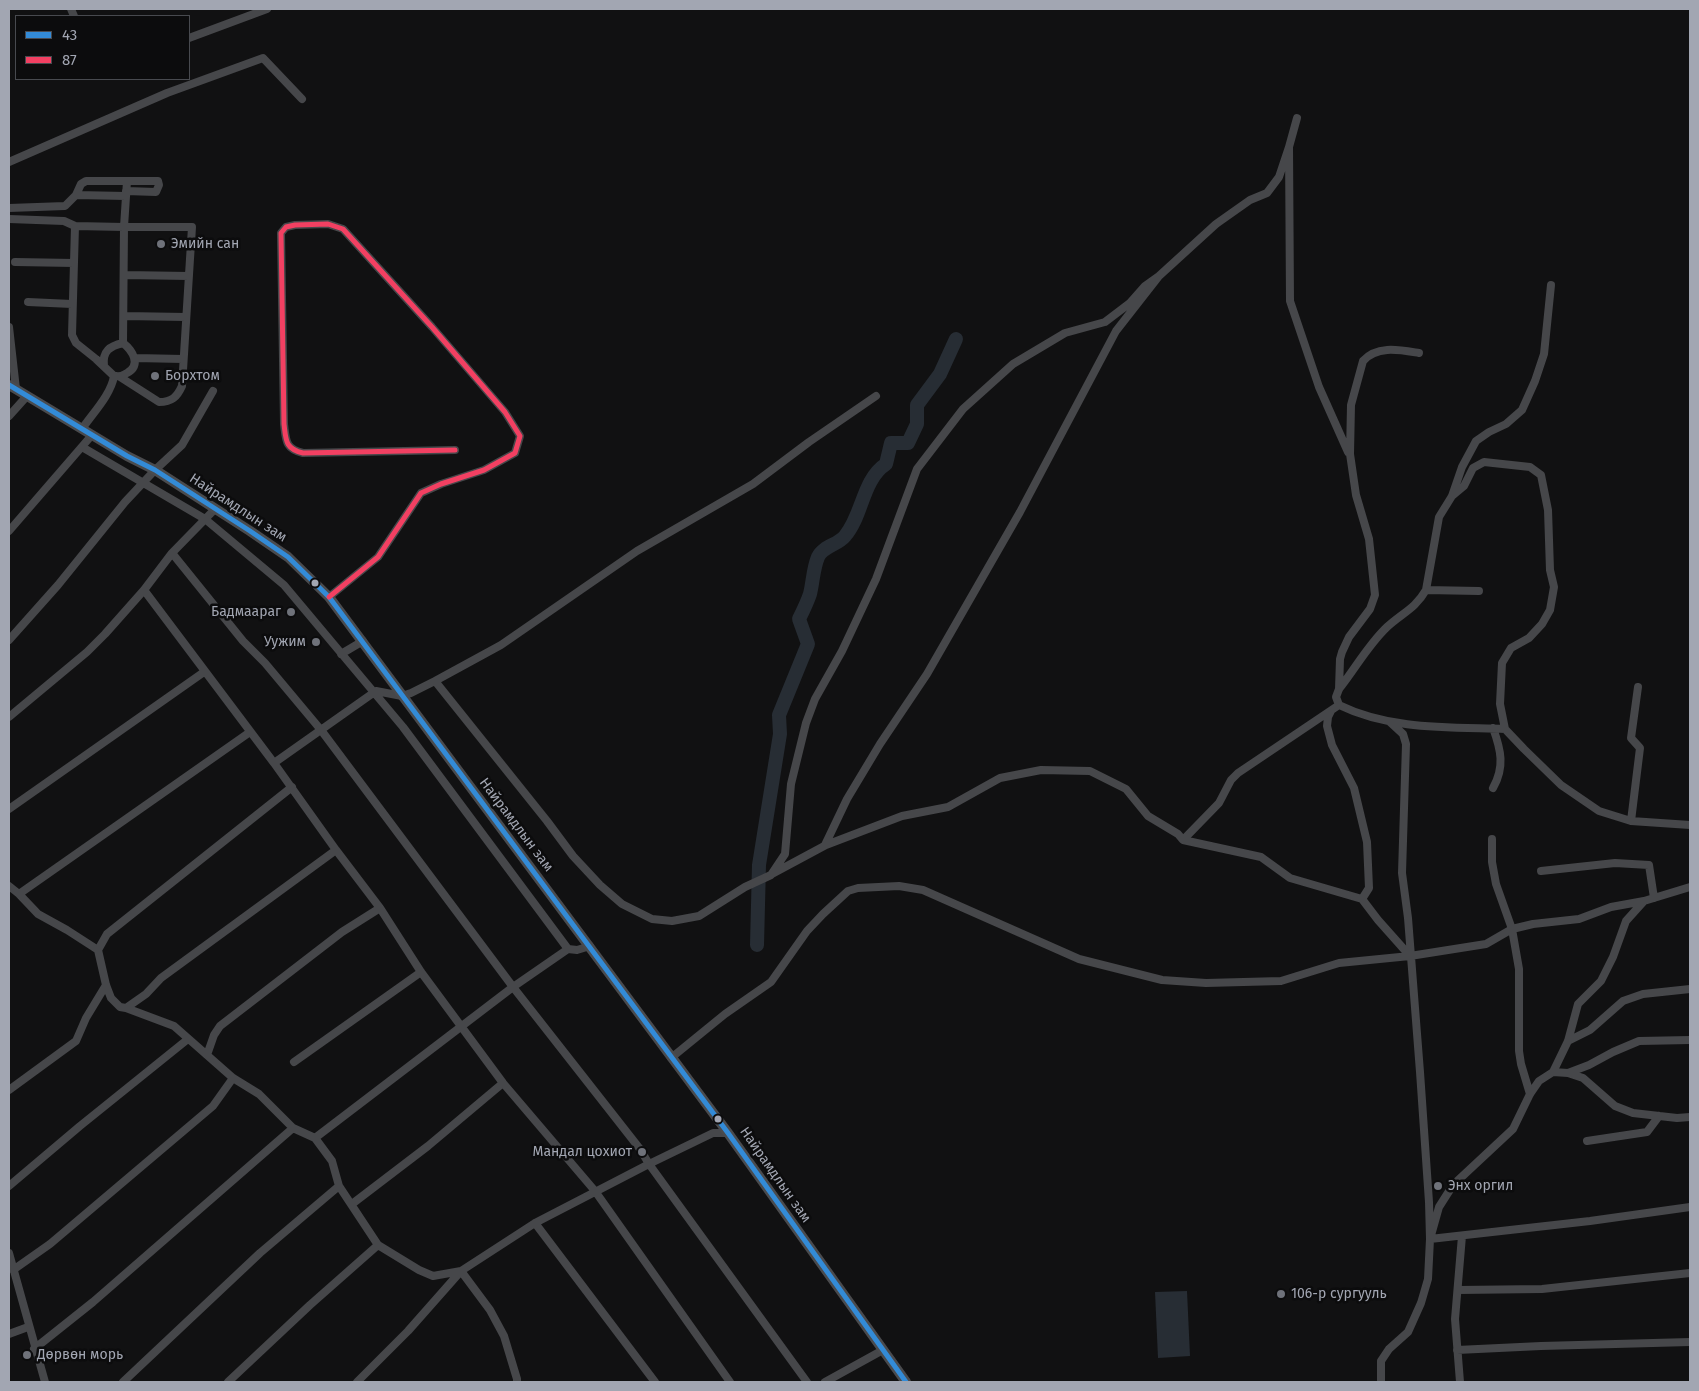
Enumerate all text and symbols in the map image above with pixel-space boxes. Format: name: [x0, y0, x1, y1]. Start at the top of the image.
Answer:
legend: [15, 15, 190, 80]
text: 43: [62, 26, 77, 44]
text: 87: [62, 51, 77, 69]
place label: Эмийн сан: [171, 236, 239, 252]
marker: Эмийн сан: [155, 238, 167, 250]
place label: Борхтом: [165, 368, 220, 384]
marker: Борхтом: [149, 370, 161, 382]
street label: Найрамдлын зам: [186, 470, 290, 546]
unlabelled marker: [310, 578, 320, 588]
place label: Бадмаараг: [211, 604, 281, 620]
marker: Бадмаараг: [285, 606, 297, 618]
place label: Уужим: [264, 634, 306, 650]
marker: Уужим: [310, 636, 322, 648]
street label: Найрамдлын зам: [475, 775, 557, 875]
unlabelled marker: [713, 1114, 723, 1124]
street label: Найрамдлын зам: [736, 1124, 814, 1226]
place label: Мандал цохиот: [533, 1144, 632, 1160]
marker: Мандал цохиот: [636, 1146, 648, 1158]
place label: Энх оргил: [1448, 1178, 1513, 1194]
marker: Энх оргил: [1432, 1180, 1444, 1192]
place label: 106-р сургууль: [1291, 1286, 1387, 1302]
marker: 106-р сургууль: [1275, 1288, 1287, 1300]
place label: Дөрвөн морь: [37, 1347, 123, 1363]
marker: Дөрвөн морь: [21, 1349, 33, 1361]

